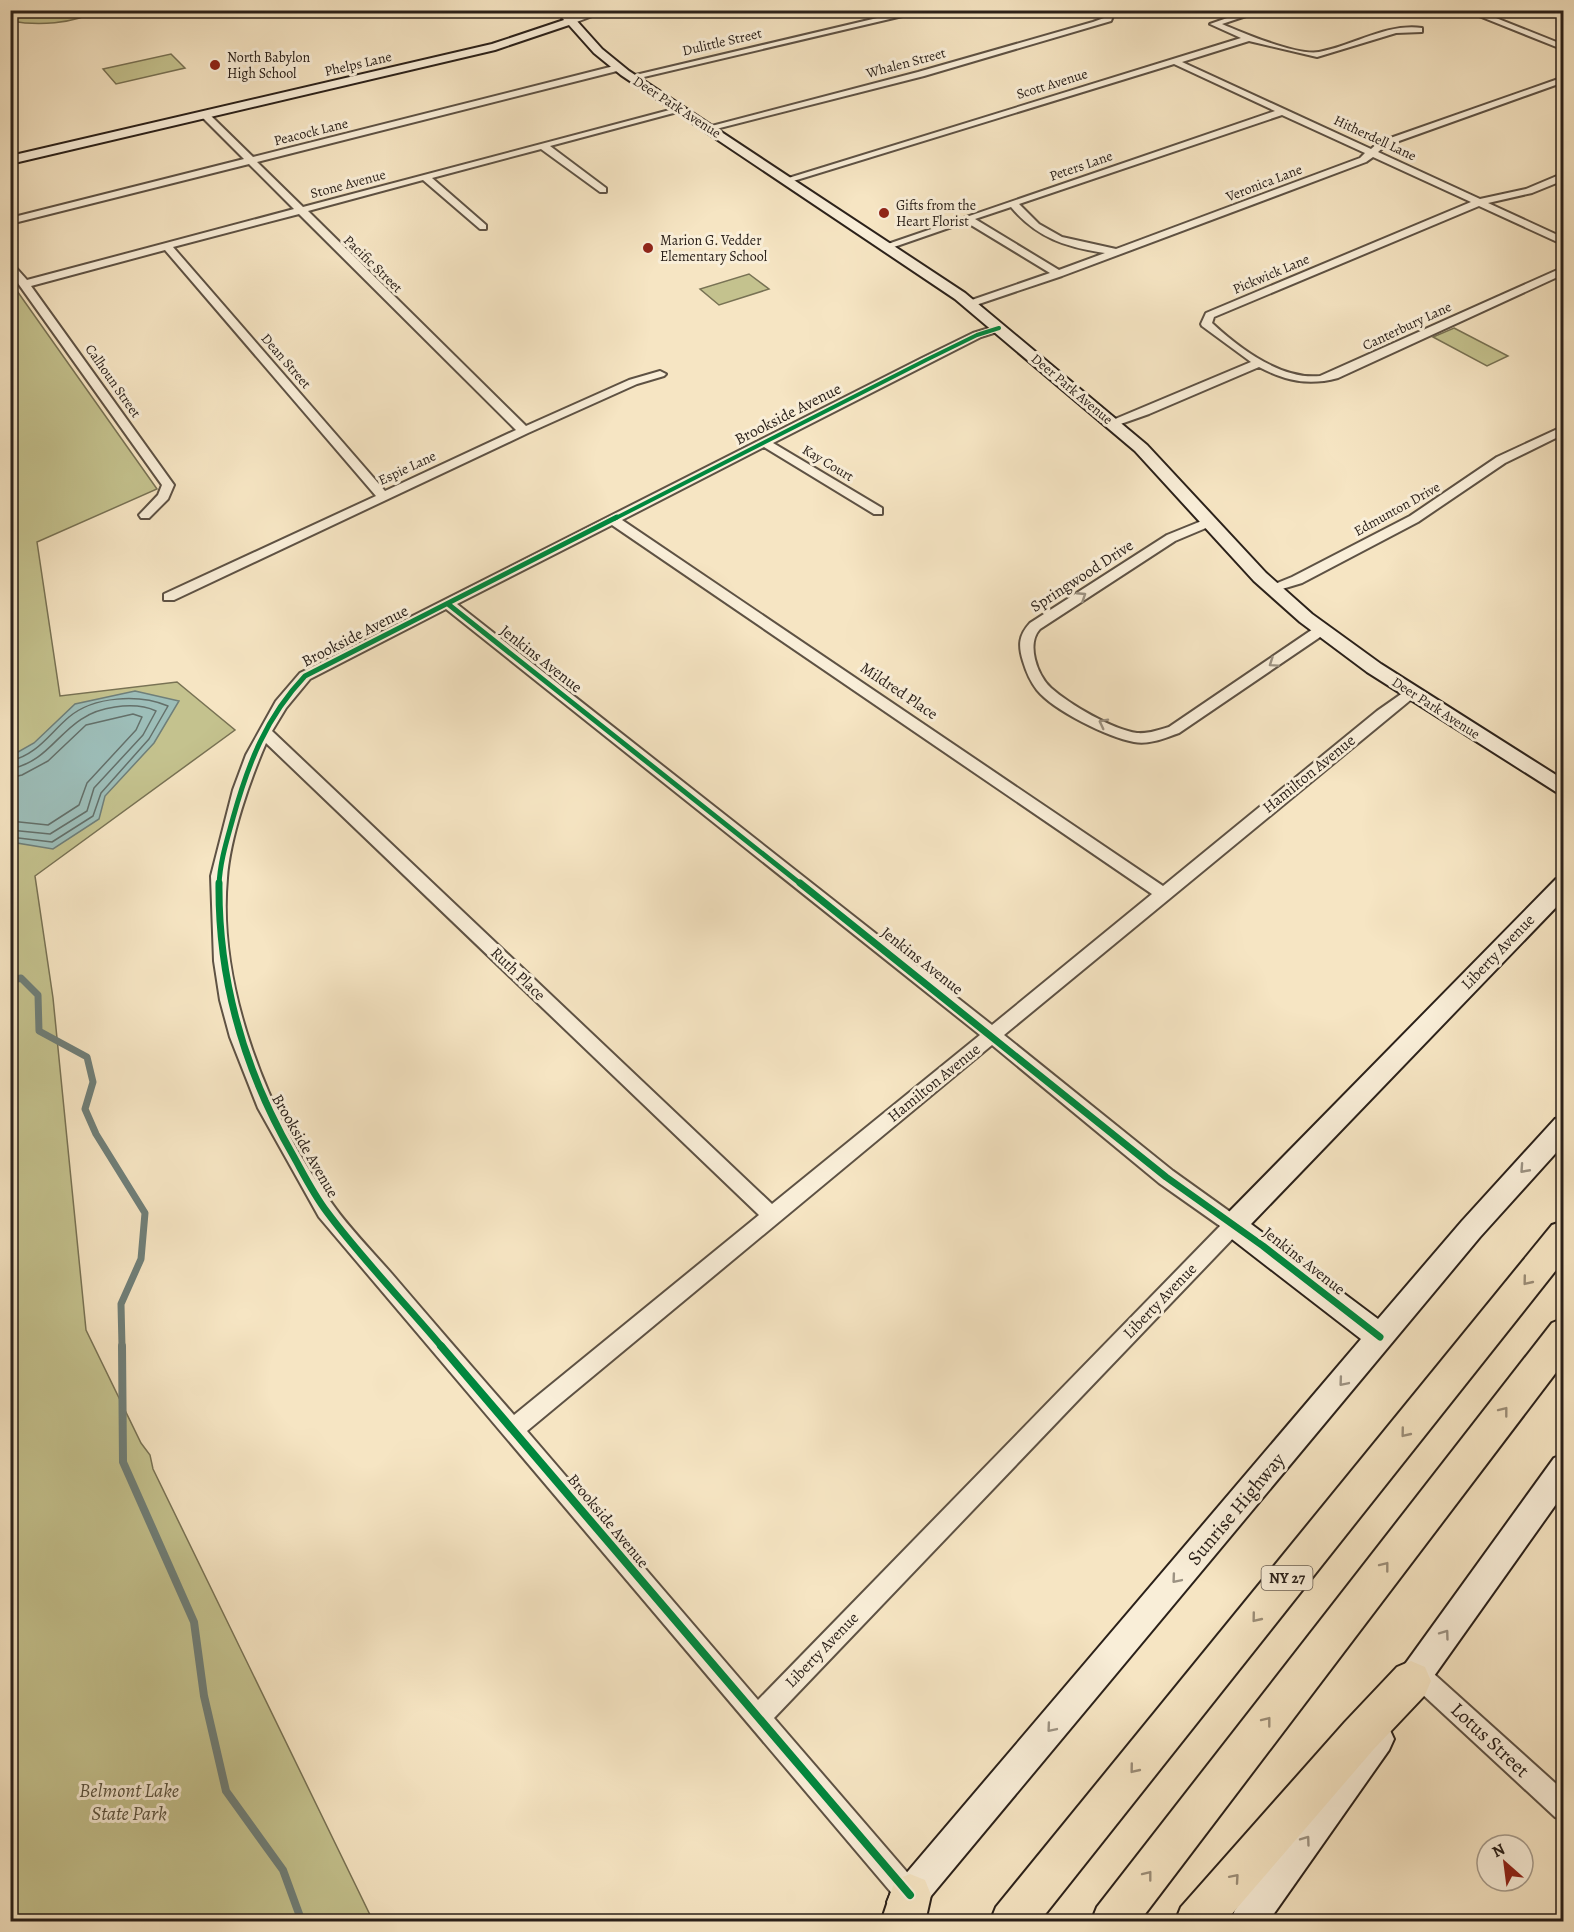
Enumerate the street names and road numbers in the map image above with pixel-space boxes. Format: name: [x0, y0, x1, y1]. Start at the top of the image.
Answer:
street label: Dulittle Street: [680, 24, 764, 60]
street label: Whalen Street: [863, 43, 948, 83]
street label: Phelps Lane: [323, 47, 393, 81]
street label: Scott Avenue: [1014, 64, 1090, 104]
street label: Deer Park Avenue: [629, 71, 725, 143]
street label: Hitherdell Lane: [1331, 111, 1419, 165]
street label: Peacock Lane: [272, 114, 350, 150]
street label: Peters Lane: [1047, 146, 1115, 186]
street label: Veronica Lane: [1222, 160, 1305, 207]
street label: Stone Avenue: [308, 165, 388, 203]
street label: Pacific Street: [339, 231, 407, 297]
street label: Pickwick Lane: [1230, 249, 1312, 299]
street label: Canterbury Lane: [1359, 297, 1455, 355]
street label: Dean Street: [257, 329, 316, 393]
street label: Calhoun Street: [81, 340, 146, 422]
street label: Deer Park Avenue: [1027, 349, 1117, 429]
street label: Brookside Avenue: [731, 378, 845, 450]
street label: Kay Court: [799, 440, 858, 486]
street label: Espie Lane: [375, 446, 439, 490]
street label: Edmunton Drive: [1350, 477, 1444, 541]
street label: Springwood Drive: [1026, 534, 1138, 618]
street label: Brookside Avenue: [298, 600, 412, 672]
street label: Jenkins Avenue: [495, 620, 587, 698]
street label: Mildred Place: [856, 657, 942, 725]
street label: Deer Park Avenue: [1388, 672, 1484, 744]
street label: Hamilton Avenue: [1258, 730, 1360, 818]
street label: Liberty Avenue: [1456, 909, 1540, 995]
street label: Jenkins Avenue: [876, 922, 968, 1000]
street label: Ruth Place: [486, 942, 550, 1006]
street label: Hamilton Avenue: [883, 1039, 985, 1127]
street label: Brookside Avenue: [266, 1090, 344, 1202]
street label: Jenkins Avenue: [1258, 1222, 1350, 1300]
street label: Liberty Avenue: [1118, 1258, 1202, 1344]
street label: Sunrise Highway: [1181, 1446, 1292, 1571]
street label: Brookside Avenue: [562, 1469, 654, 1573]
road number: NY 27: [1262, 1566, 1312, 1590]
street label: Liberty Avenue: [780, 1607, 864, 1693]
street label: Lotus Street: [1445, 1696, 1536, 1784]

